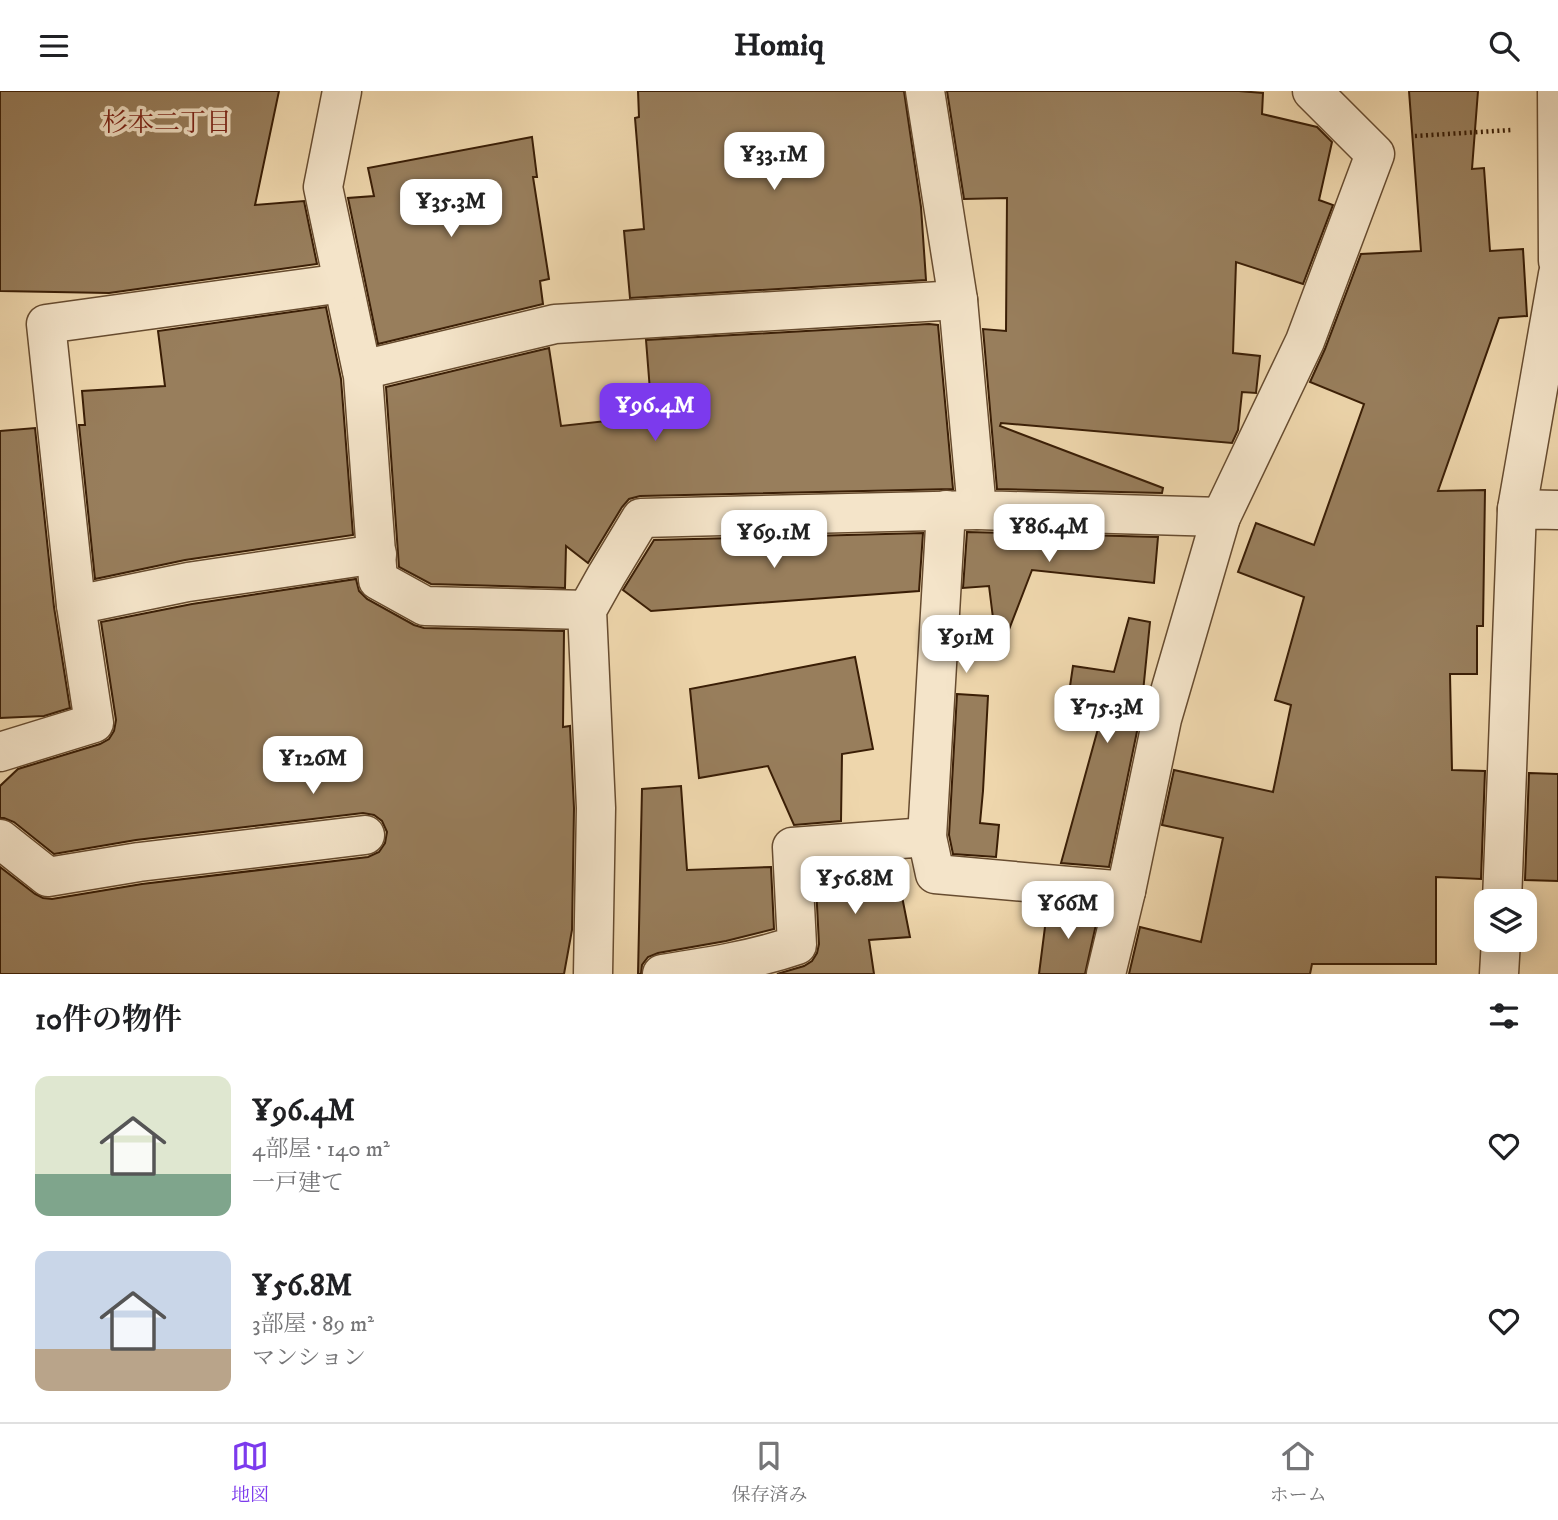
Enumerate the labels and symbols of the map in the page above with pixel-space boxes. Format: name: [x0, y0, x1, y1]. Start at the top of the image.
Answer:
district label: 杉本二丁目: [102, 107, 232, 140]
pin: ¥33.1M: [717, 133, 831, 192]
pin: ¥35.3M: [394, 179, 508, 239]
pin: ¥96.4M: [598, 383, 712, 443]
pin: ¥86.4M: [992, 505, 1106, 564]
pin: ¥69.1M: [717, 511, 831, 570]
pin: ¥91M: [925, 615, 1007, 675]
pin: ¥75.3M: [1050, 685, 1164, 745]
pin: ¥126M: [264, 737, 362, 796]
pin: ¥56.8M: [798, 857, 912, 916]
pin: ¥66M: [1027, 881, 1109, 941]

